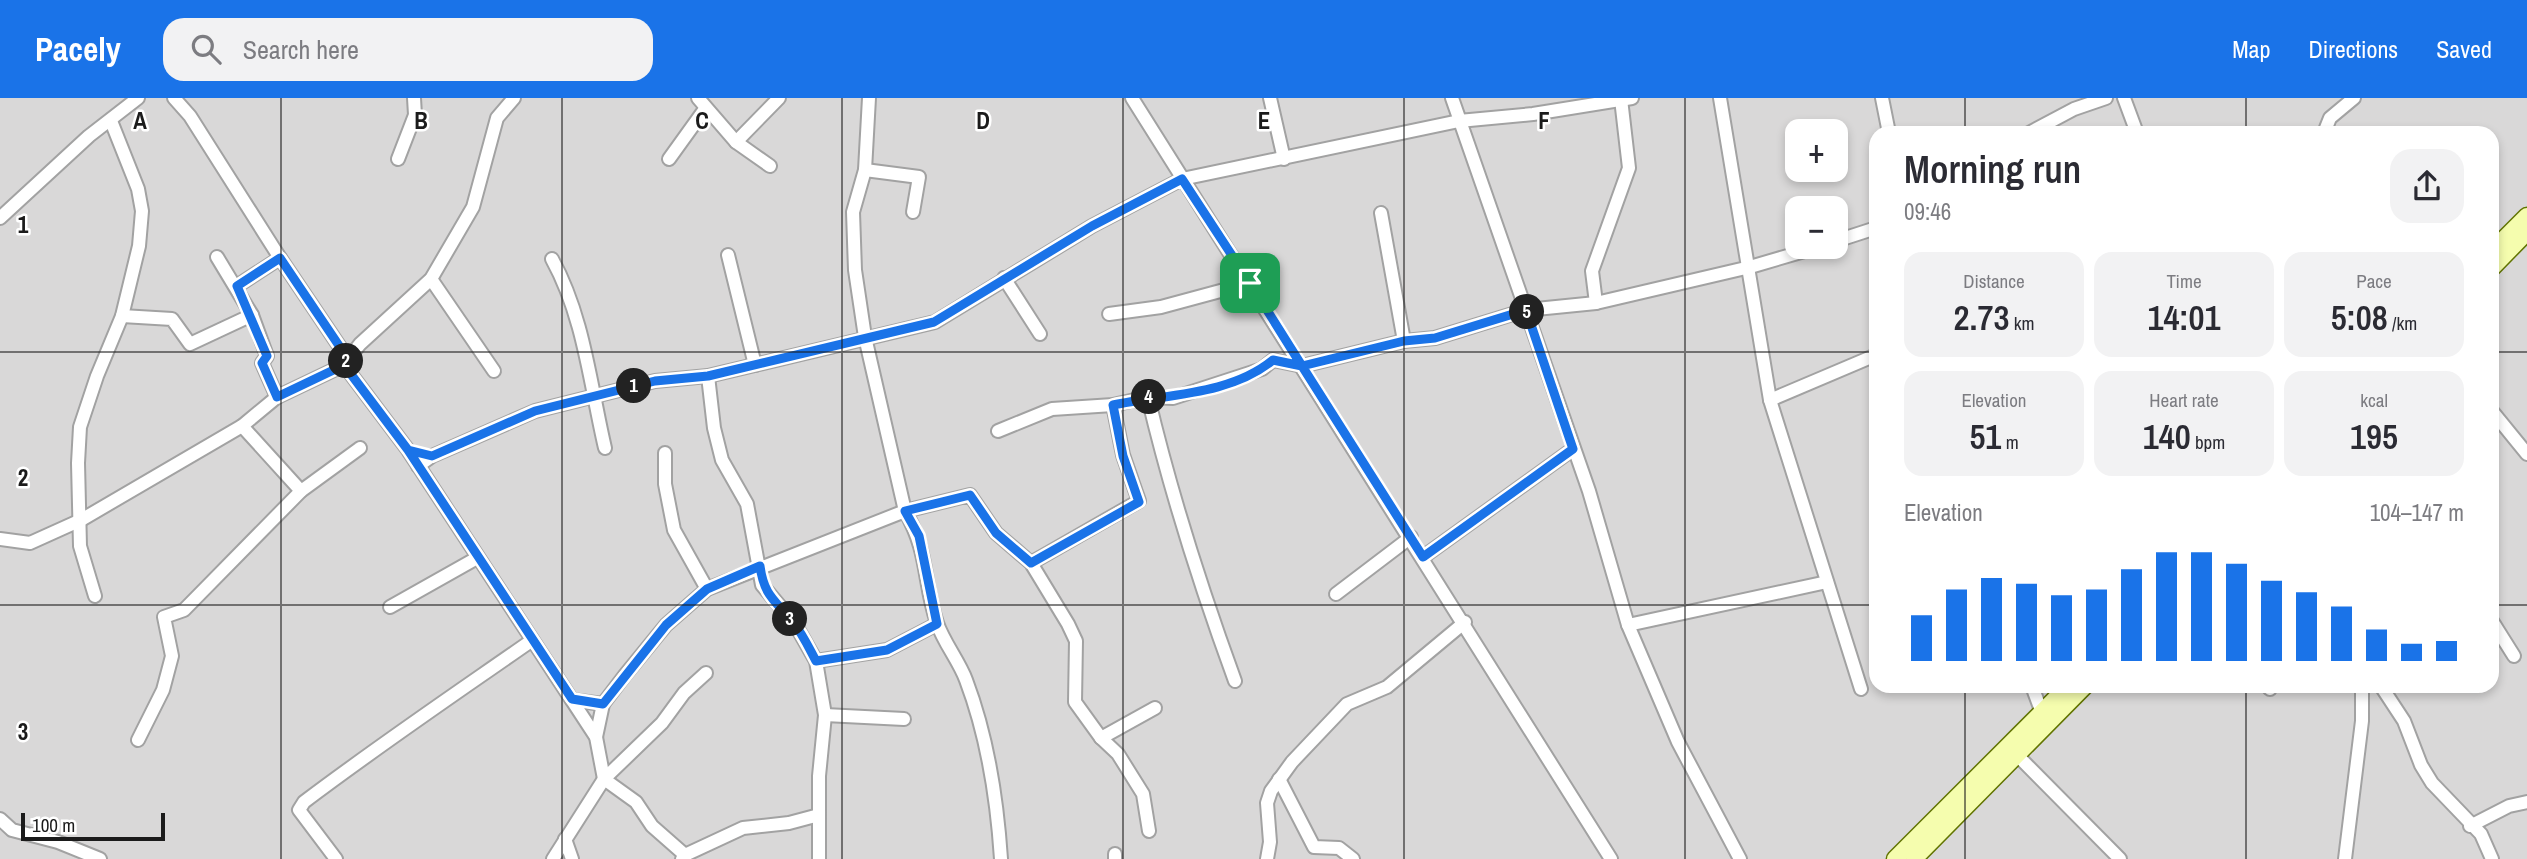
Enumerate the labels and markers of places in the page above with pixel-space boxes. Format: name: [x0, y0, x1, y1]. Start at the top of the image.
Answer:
pin: [1220, 253, 1280, 313]
pin: 5: [1510, 294, 1544, 330]
pin: 2: [328, 344, 364, 378]
pin: 1: [616, 368, 652, 404]
pin: 4: [1132, 380, 1166, 414]
pin: 3: [772, 602, 808, 636]

